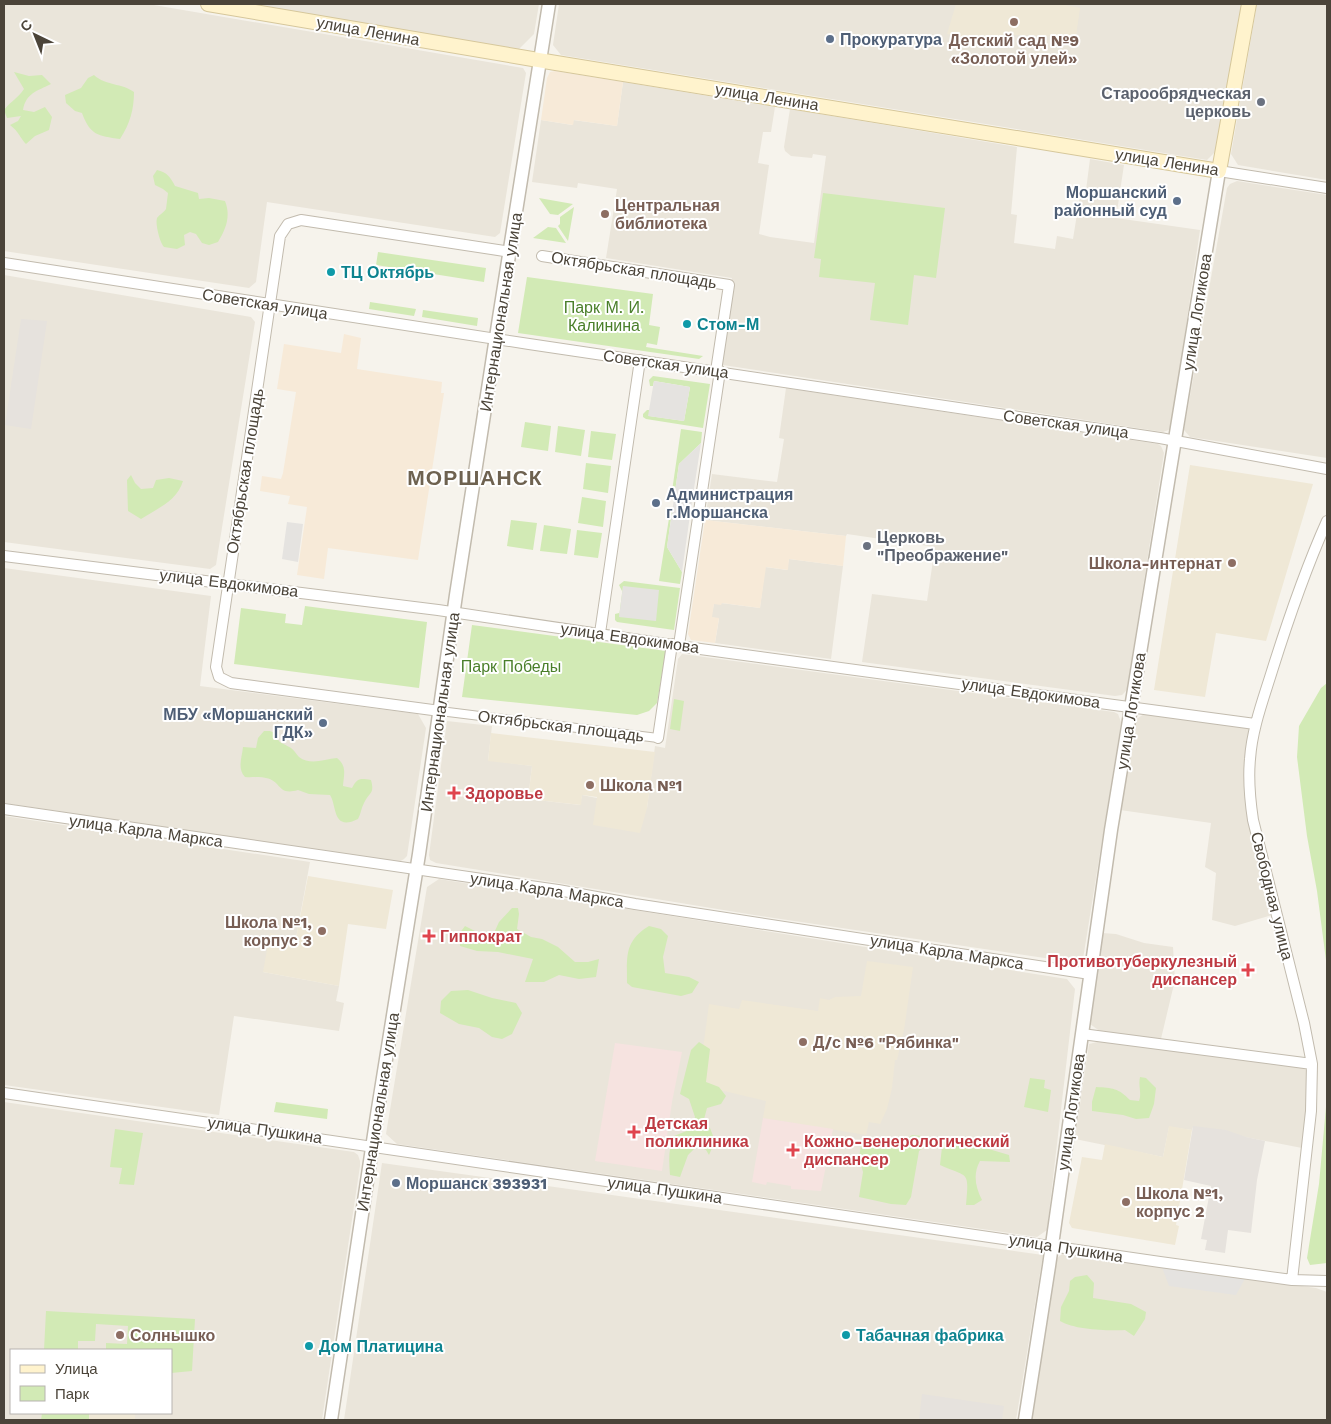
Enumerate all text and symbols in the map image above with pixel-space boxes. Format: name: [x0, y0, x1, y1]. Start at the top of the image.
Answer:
north arrow: [10, 10, 60, 60]
street label: улица Ленина: [315, 13, 421, 49]
text: С: [17, 16, 35, 35]
marker: Детский сад №9 «Золотой улей»: [1008, 16, 1020, 28]
place label: Прокуратура: [840, 30, 942, 49]
place label: Детский сад №9 «Золотой улей»: [949, 31, 1079, 68]
marker: Прокуратура: [824, 33, 836, 45]
street label: улица Ленина: [714, 79, 820, 115]
place label: Старообрядческая церковь: [1101, 84, 1251, 121]
marker: Старообрядческая церковь: [1255, 96, 1267, 108]
street label: улица Ленина: [1114, 144, 1220, 180]
place label: Моршанский районный суд: [1054, 183, 1167, 220]
marker: Моршанский районный суд: [1171, 195, 1183, 207]
place label: Центральная библиотека: [615, 196, 720, 233]
marker: Центральная библиотека: [599, 208, 611, 220]
street label: Интернациональная улица: [476, 211, 526, 413]
street label: Октябрьская площадь: [550, 248, 718, 292]
street label: улица Лотикова: [1178, 252, 1216, 372]
place label: ТЦ Октябрь: [341, 263, 434, 282]
marker: ТЦ Октябрь: [325, 266, 337, 278]
street label: Советская улица: [201, 285, 329, 323]
park label: Парк М. И. Калинина: [564, 298, 644, 335]
place label: Стом-М: [697, 315, 759, 334]
marker: Стом-М: [681, 318, 693, 330]
street label: Советская улица: [602, 346, 730, 382]
street label: Октябрьская площадь: [223, 387, 267, 555]
street label: Советская улица: [1002, 406, 1130, 442]
district label: МОРШАНСК: [407, 465, 543, 490]
place label: Администрация г.Моршанска: [666, 485, 793, 522]
marker: Администрация г.Моршанска: [650, 497, 662, 509]
place label: Церковь "Преображение": [877, 528, 1008, 565]
marker: Церковь "Преображение": [861, 540, 873, 552]
place label: Школа-интернат: [1089, 554, 1222, 573]
marker: Школа-интернат: [1226, 557, 1238, 569]
street label: улица Евдокимова: [158, 565, 300, 601]
street label: Интернациональная улица: [417, 611, 463, 813]
street label: улица Евдокимова: [559, 619, 701, 657]
street label: улица Лотикова: [1112, 651, 1150, 771]
park label: Парк Победы: [461, 657, 561, 676]
street label: улица Евдокимова: [960, 674, 1102, 712]
place label: МБУ «Моршанский ГДК»: [163, 705, 313, 742]
street label: Октябрьская площадь: [477, 706, 645, 746]
marker: МБУ «Моршанский ГДК»: [317, 717, 329, 729]
place label: Школа №1: [600, 776, 682, 795]
marker: Школа №1: [584, 779, 596, 791]
place label: Здоровье: [465, 784, 543, 803]
marker: Здоровье: [447, 786, 461, 800]
street label: улица Карла Маркса: [68, 811, 224, 851]
street label: Свободная улица: [1247, 830, 1297, 962]
street label: улица Карла Маркса: [469, 868, 625, 912]
place label: Школа №1, корпус 3: [225, 913, 312, 950]
marker: Школа №1, корпус 3: [316, 925, 328, 937]
place label: Гиппократ: [440, 927, 522, 946]
marker: Гиппократ: [422, 929, 436, 943]
street label: улица Карла Маркса: [869, 930, 1025, 974]
place label: Противотуберкулезный диспансер: [1047, 952, 1237, 989]
marker: Противотуберкулезный диспансер: [1241, 963, 1255, 977]
street label: Интернациональная улица: [353, 1011, 403, 1213]
place label: Д/с №6 "Рябинка": [813, 1033, 959, 1052]
marker: Д/с №6 "Рябинка": [797, 1036, 809, 1048]
street label: улица Лотикова: [1053, 1052, 1089, 1172]
street label: улица Пушкина: [207, 1113, 324, 1147]
place label: Детская поликлиника: [645, 1114, 749, 1151]
marker: Детская поликлиника: [627, 1125, 641, 1139]
place label: Кожно-венерологический диспансер: [804, 1132, 1010, 1169]
marker: Кожно-венерологический диспансер: [786, 1143, 800, 1157]
street label: улица Пушкина: [607, 1173, 724, 1207]
place label: Моршанск 393931: [406, 1174, 547, 1193]
marker: Моршанск 393931: [390, 1177, 402, 1189]
place label: Школа №1, корпус 2: [1136, 1184, 1223, 1221]
marker: Школа №1, корпус 2: [1120, 1196, 1132, 1208]
street label: улица Пушкина: [1007, 1230, 1125, 1266]
place label: Солнышко: [130, 1326, 216, 1345]
place label: Табачная фабрика: [856, 1326, 1004, 1345]
marker: Солнышко: [114, 1329, 126, 1341]
marker: Табачная фабрика: [840, 1329, 852, 1341]
place label: Дом Платицина: [319, 1337, 443, 1356]
marker: Дом Платицина: [303, 1340, 315, 1352]
legend: [10, 1349, 172, 1414]
text: Улица: [55, 1360, 98, 1378]
text: Парк: [55, 1385, 89, 1403]

